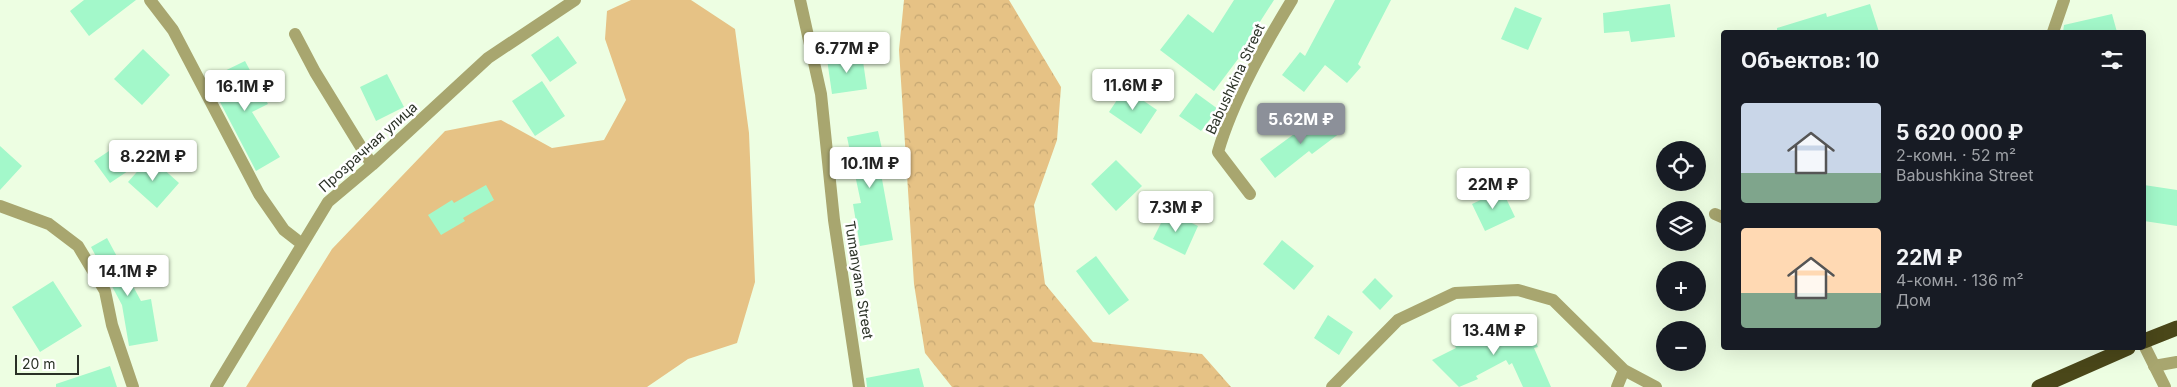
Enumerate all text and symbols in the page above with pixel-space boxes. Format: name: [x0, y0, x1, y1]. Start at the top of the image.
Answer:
street label: Babushkina Street: [1201, 20, 1268, 137]
pin: 6.77M ₽: [801, 32, 893, 74]
text: 6.77M ₽: [815, 38, 879, 58]
icon: filters: [2098, 46, 2126, 74]
text: Объектов: 10: [1741, 48, 1879, 73]
pin: 11.6M ₽: [1087, 68, 1179, 111]
pin: 16.1M ₽: [199, 70, 291, 112]
text: 11.6M ₽: [1103, 75, 1163, 95]
text: 16.1M ₽: [216, 76, 274, 96]
street label: Прозрачная улица: [315, 98, 420, 195]
pin: 5.62M ₽: [1255, 102, 1347, 145]
text: 5.62M ₽: [1268, 109, 1334, 129]
text: 5 620 000 ₽: [1896, 120, 2023, 145]
icon: home: [1781, 123, 1841, 183]
pin: 8.22M ₽: [107, 140, 199, 182]
map controls: [1656, 141, 1706, 371]
button: locate: [1656, 141, 1706, 191]
text: 2-комн. · 52 m²: [1896, 145, 2016, 165]
text: 8.22M ₽: [120, 146, 186, 166]
pin: 10.1M ₽: [824, 146, 916, 189]
text: 10.1M ₽: [841, 153, 899, 173]
text: Babushkina Street: [1896, 165, 2033, 185]
pin: 22M ₽: [1458, 168, 1528, 210]
text: 22M ₽: [1468, 174, 1518, 194]
pin: 7.3M ₽: [1135, 190, 1217, 233]
text: 7.3M ₽: [1149, 197, 1203, 217]
button: layers: [1656, 201, 1706, 251]
street label: Tumanyana Street: [842, 219, 877, 341]
text: 22M ₽: [1896, 245, 1963, 270]
icon: home: [1781, 248, 1841, 308]
pin: 14.1M ₽: [82, 254, 174, 297]
text: 14.1M ₽: [99, 261, 157, 281]
button: +: [1656, 261, 1706, 311]
text: 4-комн. · 136 m²: [1896, 270, 2024, 290]
text: Дом: [1896, 290, 1931, 310]
pin: 13.4M ₽: [1448, 314, 1540, 356]
text: 13.4M ₽: [1462, 320, 1526, 340]
button: −: [1656, 321, 1706, 371]
scale bar: [15, 352, 79, 375]
text: 20 m: [22, 355, 56, 372]

